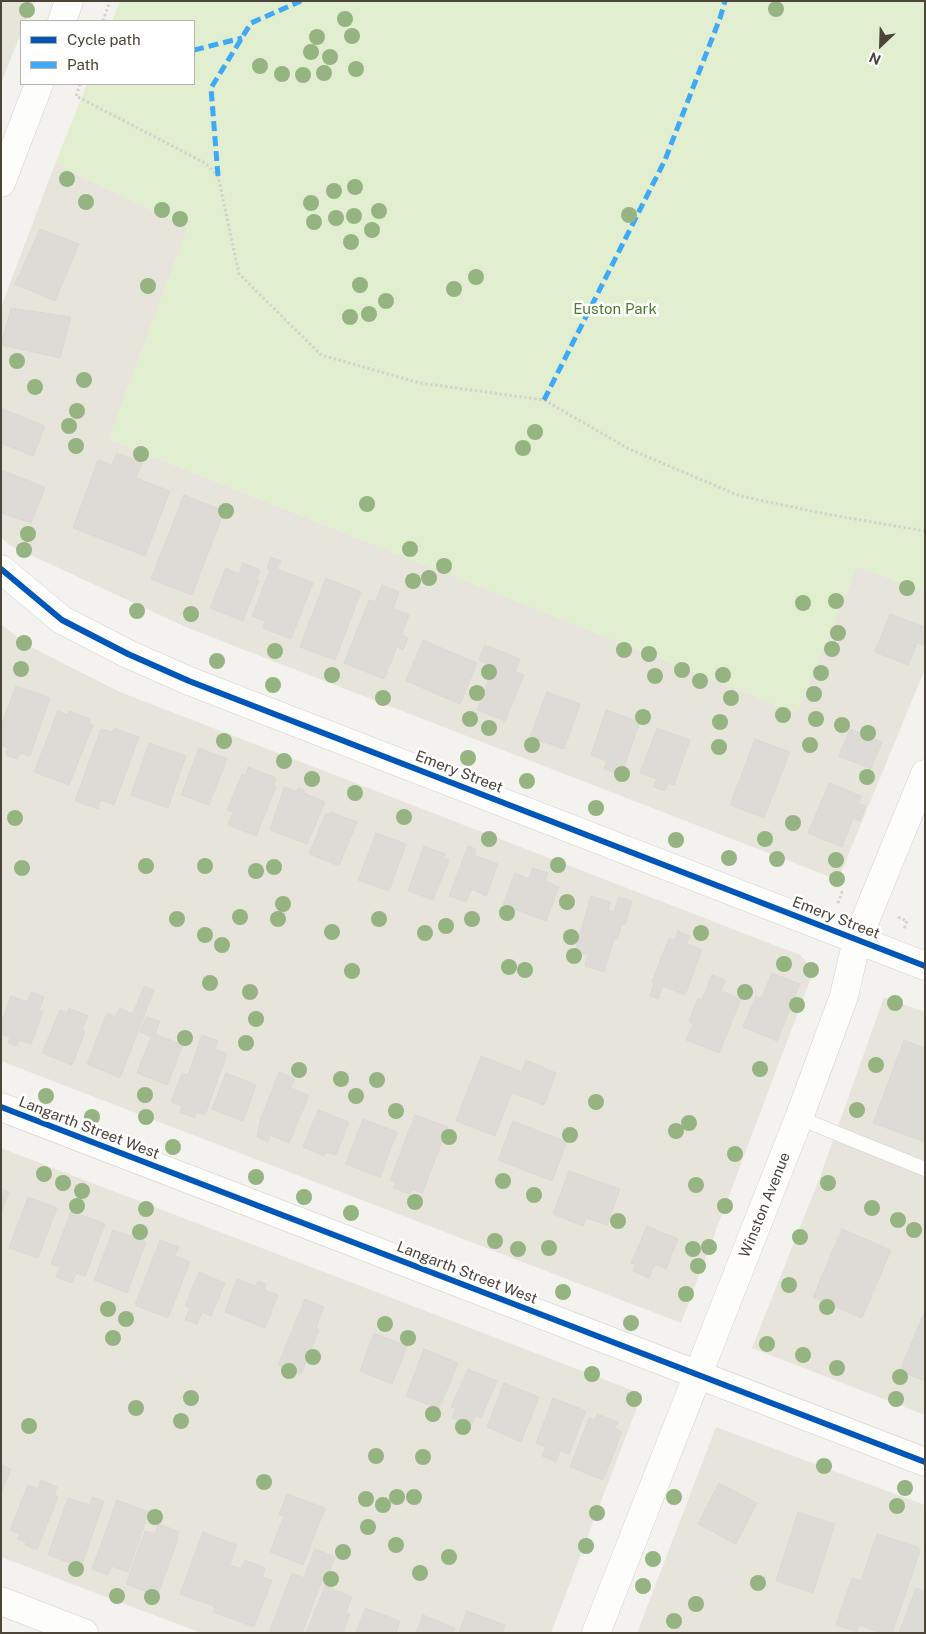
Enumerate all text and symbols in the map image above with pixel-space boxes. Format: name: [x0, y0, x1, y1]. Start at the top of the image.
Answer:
legend: [20, 20, 195, 85]
north arrow: [856, 20, 906, 70]
text: Cycle path: [67, 31, 141, 48]
text: N: [867, 49, 883, 68]
text: Path: [67, 56, 99, 73]
park label: Euston Park: [573, 300, 657, 318]
street label: Emery Street: [413, 747, 505, 797]
street label: Emery Street: [790, 893, 882, 943]
street label: Langarth Street West: [16, 1093, 162, 1163]
street label: Winston Avenue: [736, 1150, 794, 1260]
street label: Langarth Street West: [394, 1238, 540, 1308]

